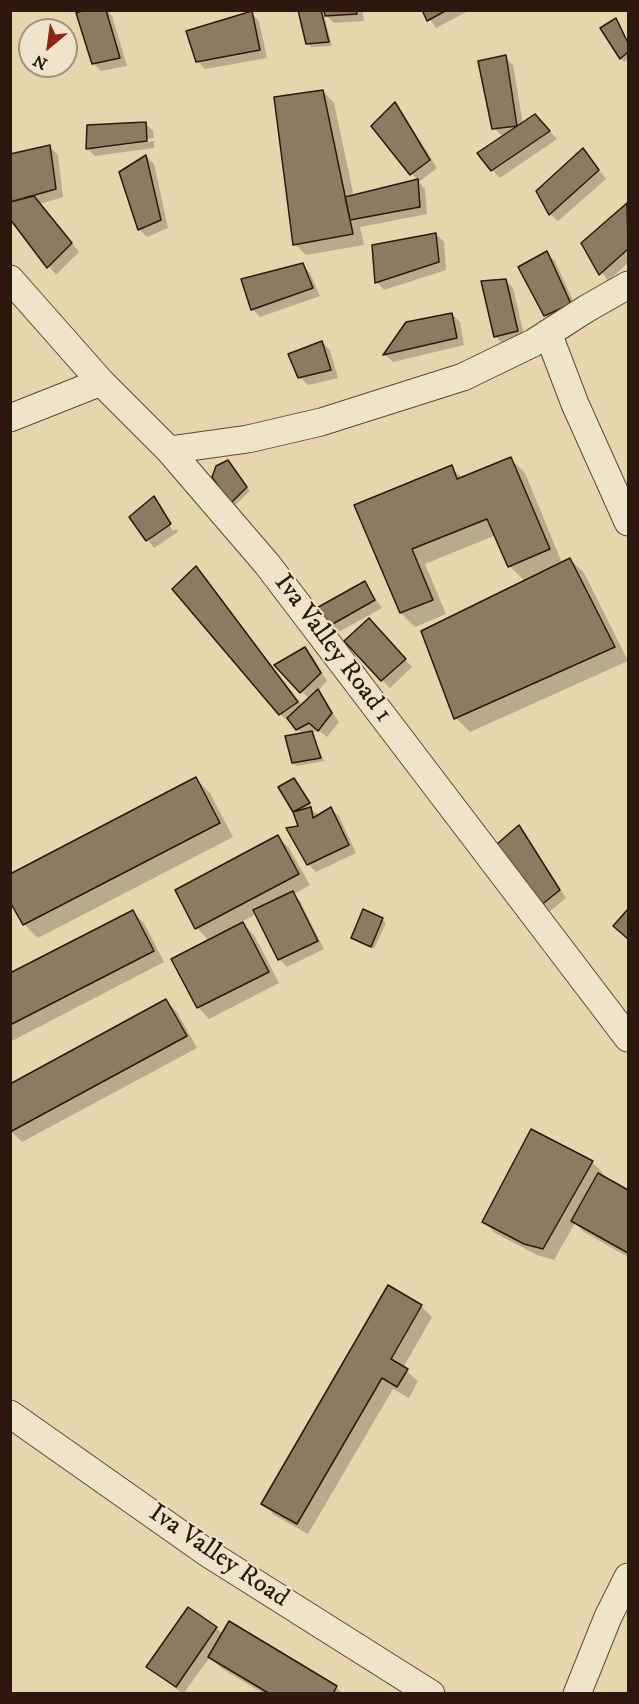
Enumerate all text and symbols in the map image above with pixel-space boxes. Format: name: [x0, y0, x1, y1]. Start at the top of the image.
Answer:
north arrow: [18, 18, 78, 78]
text: N: [30, 50, 51, 74]
street label: Iva Valley Road 1: [266, 569, 398, 729]
street label: Iva Valley Road: [142, 1499, 294, 1615]

